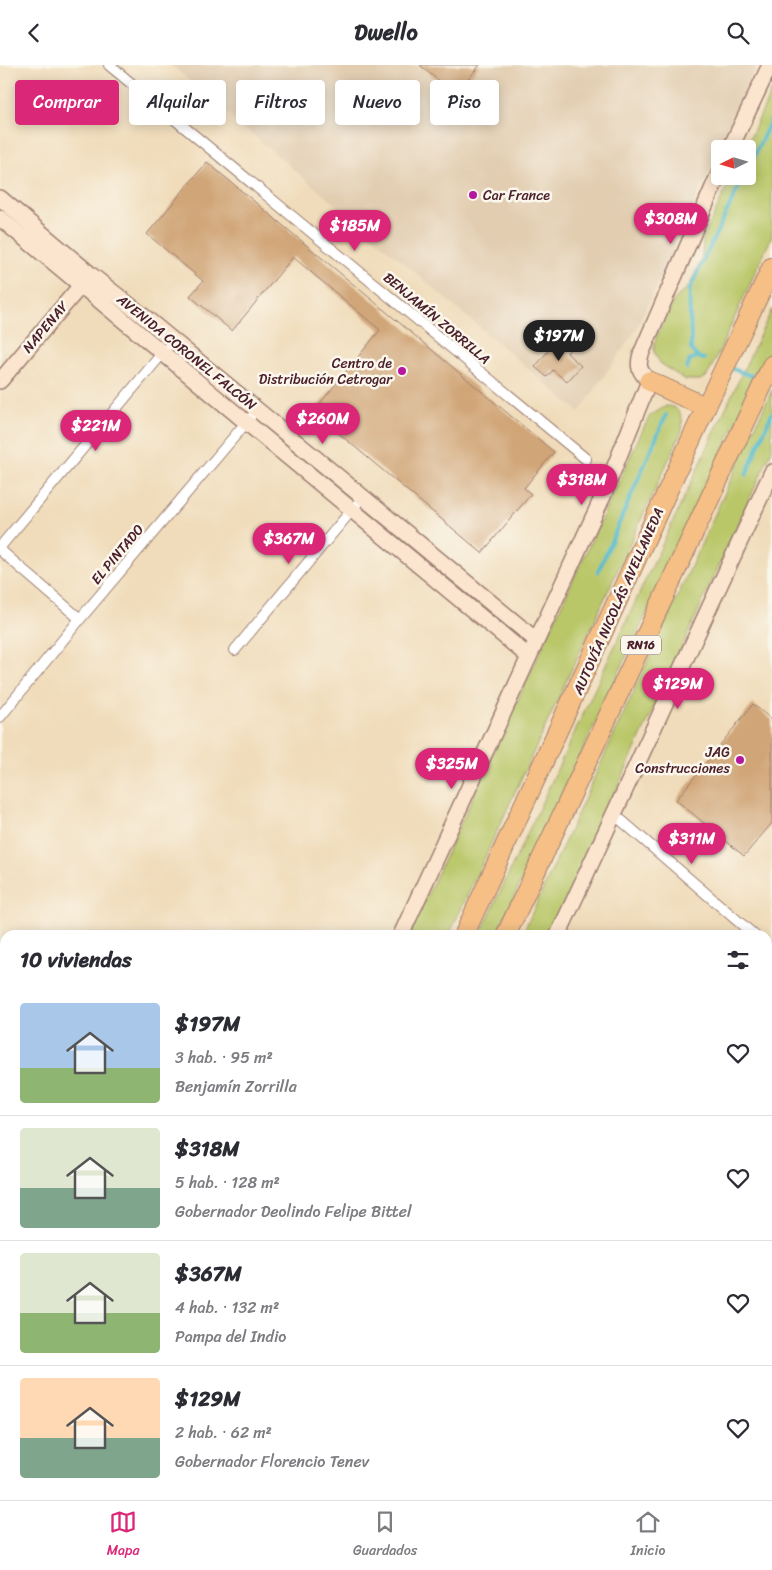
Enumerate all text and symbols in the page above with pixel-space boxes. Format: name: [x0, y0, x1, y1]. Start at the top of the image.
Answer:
text: Dwello: [354, 13, 418, 52]
icon: back: [20, 19, 48, 47]
icon: search: [724, 19, 752, 47]
chip: Comprar: [15, 80, 119, 125]
chip: Alquilar: [129, 80, 226, 125]
chip: Filtros: [236, 80, 325, 125]
chip: Nuevo: [335, 80, 420, 125]
chip: Piso: [430, 80, 499, 125]
north arrow: [711, 140, 756, 185]
map controls: [711, 140, 756, 185]
place label: Car France: [483, 183, 550, 208]
marker: Car France: [467, 189, 479, 201]
pin: $308M: [636, 203, 706, 245]
text: $308M: [645, 204, 697, 233]
pin: $185M: [320, 209, 390, 252]
text: $185M: [330, 211, 380, 240]
street label: BENJAMÍN ZORRILLA: [377, 266, 496, 371]
street label: AVENIDA CORONEL FALCÓN: [110, 287, 263, 417]
street label: NAPENAY: [16, 295, 76, 359]
pin: $197M: [524, 319, 594, 362]
text: $197M: [534, 321, 584, 350]
place label: Centro de Distribución Cetrogar: [259, 351, 393, 392]
marker: Centro de Distribución Cetrogar: [396, 365, 408, 377]
pin: $260M: [288, 403, 358, 445]
text: $260M: [297, 404, 349, 433]
pin: $221M: [61, 409, 131, 452]
text: $221M: [71, 411, 121, 440]
pin: $318M: [547, 463, 617, 506]
text: $318M: [557, 465, 607, 494]
street label: AUTOVÍA NICOLÁS AVELLANEDA: [565, 503, 671, 700]
street label: EL PINTADO: [84, 518, 150, 590]
pin: $367M: [254, 523, 324, 565]
text: $367M: [264, 524, 314, 553]
road number: RN16: [621, 635, 661, 655]
pin: $129M: [643, 667, 713, 710]
text: $129M: [653, 669, 703, 698]
place label: JAG Construcciones: [635, 740, 731, 781]
pin: $325M: [417, 747, 487, 790]
text: $325M: [426, 749, 478, 778]
marker: JAG Construcciones: [734, 754, 746, 766]
pin: $311M: [657, 823, 727, 865]
text: $311M: [669, 824, 715, 853]
text: 10 viviendas: [20, 941, 132, 979]
icon: filters: [724, 946, 752, 974]
text: $197M: [175, 1005, 240, 1043]
icon: home: [60, 1023, 120, 1083]
icon: heart: [724, 1039, 752, 1067]
text: 3 hab. · 95 m²: [175, 1043, 273, 1072]
text: Benjamín Zorrilla: [175, 1072, 297, 1101]
text: $318M: [175, 1130, 239, 1168]
icon: home: [60, 1148, 120, 1208]
icon: heart: [724, 1164, 752, 1192]
text: 5 hab. · 128 m²: [175, 1168, 280, 1197]
text: Gobernador Deolindo Felipe Bittel: [175, 1197, 411, 1226]
text: $367M: [175, 1255, 242, 1293]
icon: home: [60, 1273, 120, 1333]
icon: heart: [724, 1289, 752, 1317]
text: 4 hab. · 132 m²: [175, 1293, 279, 1322]
text: Pampa del Indio: [175, 1322, 286, 1351]
text: $129M: [175, 1380, 240, 1418]
icon: home: [60, 1398, 120, 1458]
icon: heart: [724, 1414, 752, 1442]
text: 2 hab. · 62 m²: [175, 1418, 272, 1447]
text: Gobernador Florencio Tenev: [175, 1447, 369, 1476]
tab: Mapa: [107, 1508, 140, 1563]
tab: Guardados: [353, 1508, 417, 1563]
tab: Inicio: [631, 1508, 665, 1563]

